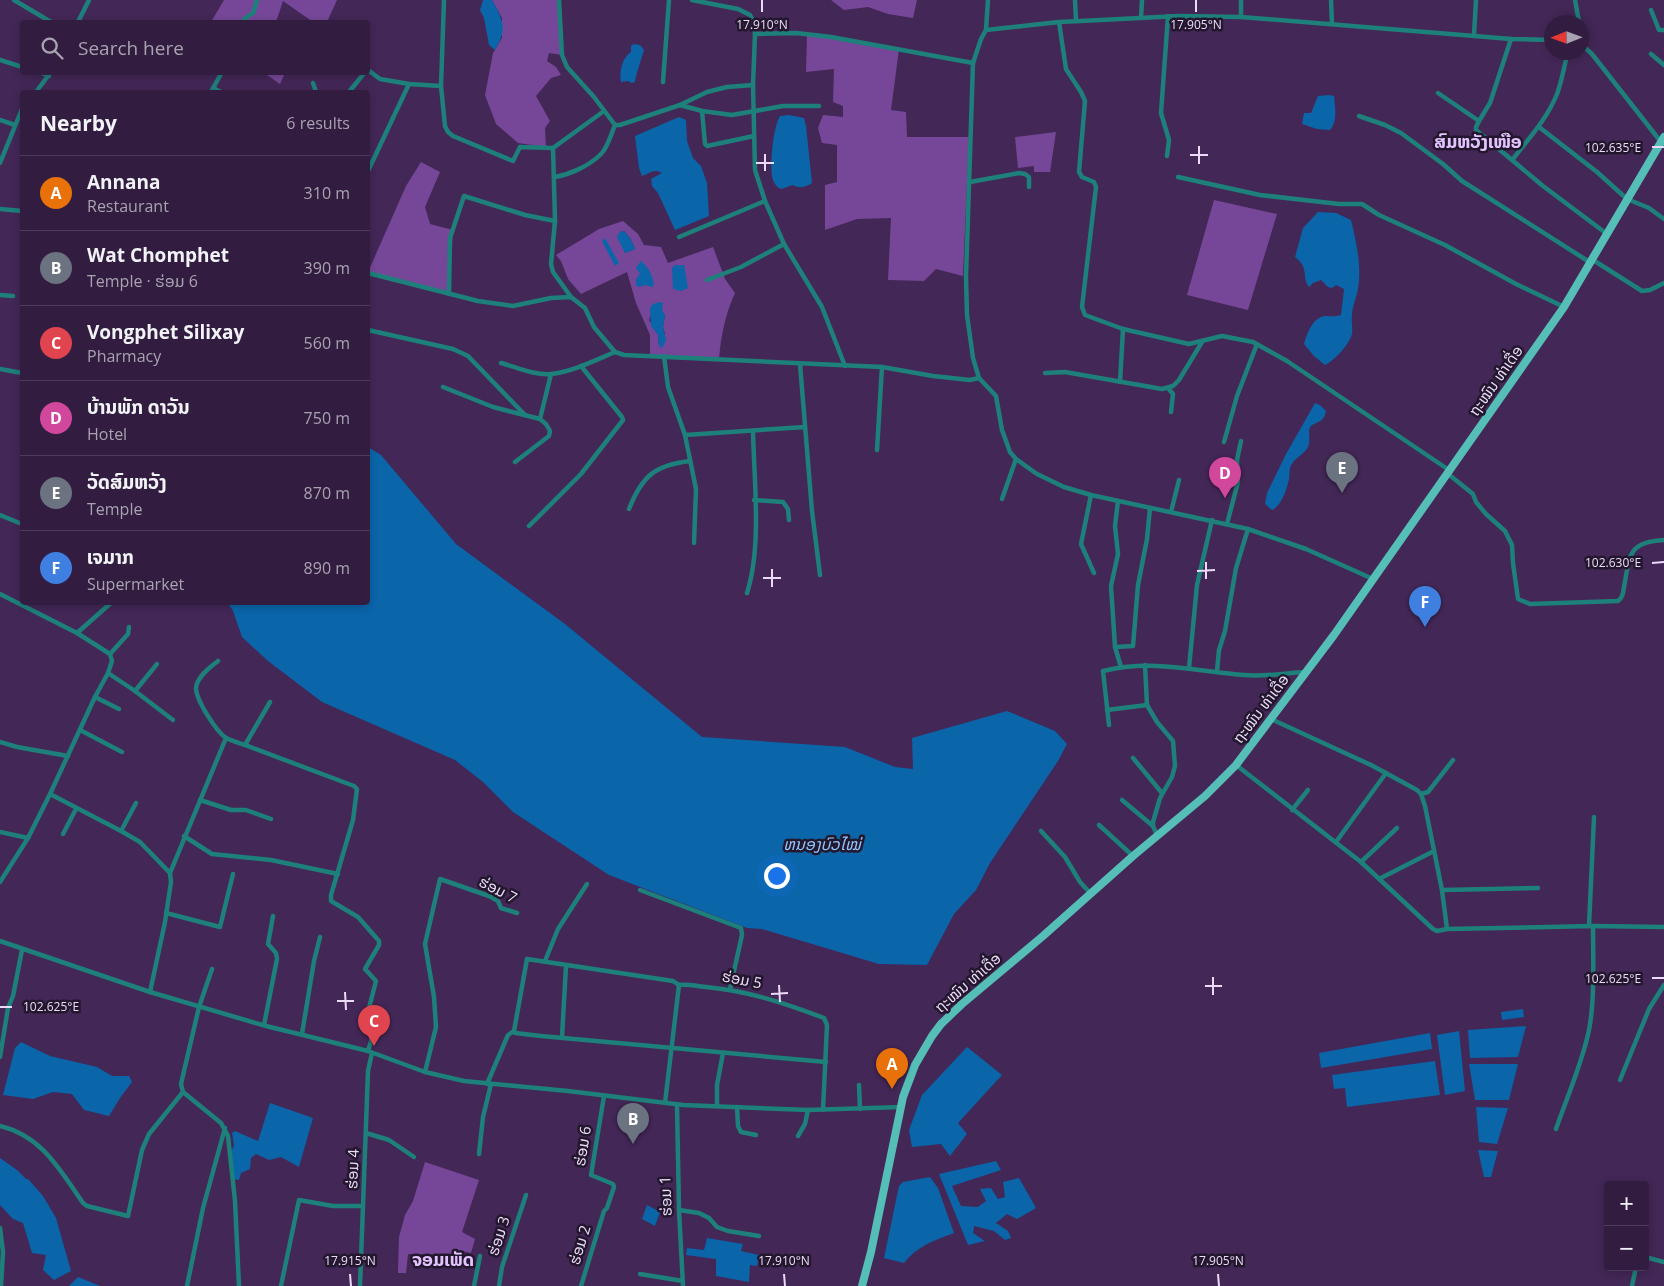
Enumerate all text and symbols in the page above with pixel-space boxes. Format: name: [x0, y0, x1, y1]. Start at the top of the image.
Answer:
north arrow: [1544, 15, 1589, 60]
text: 17.910°N: [736, 16, 788, 33]
text: 17.905°N: [1170, 16, 1222, 33]
search box: [20, 20, 370, 75]
icon: search: [38, 34, 66, 62]
text: Search here: [78, 35, 184, 61]
text: Nearby: [40, 109, 117, 137]
text: 6 results: [286, 112, 350, 134]
district label: ສົມຫວັງເໜືອ: [1434, 129, 1522, 153]
text: 102.635°E: [1585, 139, 1641, 156]
text: Annana: [87, 169, 161, 195]
text: A: [50, 182, 62, 204]
text: 310 m: [304, 182, 350, 204]
text: Restaurant: [87, 195, 169, 217]
text: Wat Chomphet: [87, 242, 229, 268]
text: B: [51, 257, 61, 279]
text: 390 m: [304, 257, 350, 279]
text: Temple · ຮ່ອມ 6: [87, 270, 198, 292]
text: Vongphet Silixay: [87, 319, 244, 345]
text: C: [51, 332, 61, 354]
text: 560 m: [304, 332, 350, 354]
street label: ຖະໝົນ ທ່າເດື່ອ: [1463, 341, 1527, 420]
text: Pharmacy: [87, 345, 161, 367]
text: ບ້ານພັກ ດາວັນ: [87, 394, 189, 420]
text: D: [50, 407, 62, 429]
text: 750 m: [304, 407, 350, 429]
text: Hotel: [87, 423, 127, 445]
pin: E: [1326, 452, 1358, 493]
pin: D: [1209, 457, 1241, 498]
text: ວັດສົມຫວັງ: [87, 469, 167, 495]
text: E: [52, 482, 60, 504]
text: 870 m: [304, 482, 350, 504]
text: Temple: [87, 498, 142, 520]
text: ເຈມາກ: [87, 544, 134, 570]
text: 102.630°E: [1585, 554, 1641, 571]
text: F: [52, 557, 60, 579]
text: 890 m: [304, 557, 350, 579]
text: Supermarket: [87, 573, 184, 595]
pin: F: [1409, 586, 1441, 627]
street label: ຖະໝົນ ທ່າເດື່ອ: [1227, 669, 1293, 747]
water label: ຫນອງບົວໄໝ່: [783, 833, 863, 855]
your location: [764, 863, 790, 889]
street label: ຮ່ອມ 7: [476, 871, 521, 907]
street label: ຖະໝົນ ທ່າເດື່ອ: [929, 947, 1005, 1017]
street label: ຮ່ອມ 5: [721, 965, 764, 993]
text: 102.625°E: [1585, 970, 1641, 987]
text: 102.625°E: [23, 998, 79, 1015]
pin: C: [358, 1005, 390, 1046]
pin: A: [876, 1048, 908, 1089]
pin: B: [617, 1103, 649, 1144]
street label: ຮ່ອມ 6: [569, 1124, 595, 1167]
street label: ຮ່ອມ 4: [341, 1148, 363, 1189]
street label: ຮ່ອມ 1: [654, 1176, 676, 1216]
map controls: [1604, 1181, 1649, 1271]
button: +: [1604, 1181, 1649, 1226]
street label: ຮ່ອມ 3: [482, 1213, 514, 1258]
street label: ຮ່ອມ 2: [564, 1223, 594, 1267]
button: −: [1604, 1226, 1649, 1271]
district label: ຈອມເພັດ: [412, 1247, 474, 1271]
text: 17.915°N: [324, 1252, 376, 1269]
text: 17.910°N: [758, 1252, 810, 1269]
text: 17.905°N: [1192, 1252, 1244, 1269]

